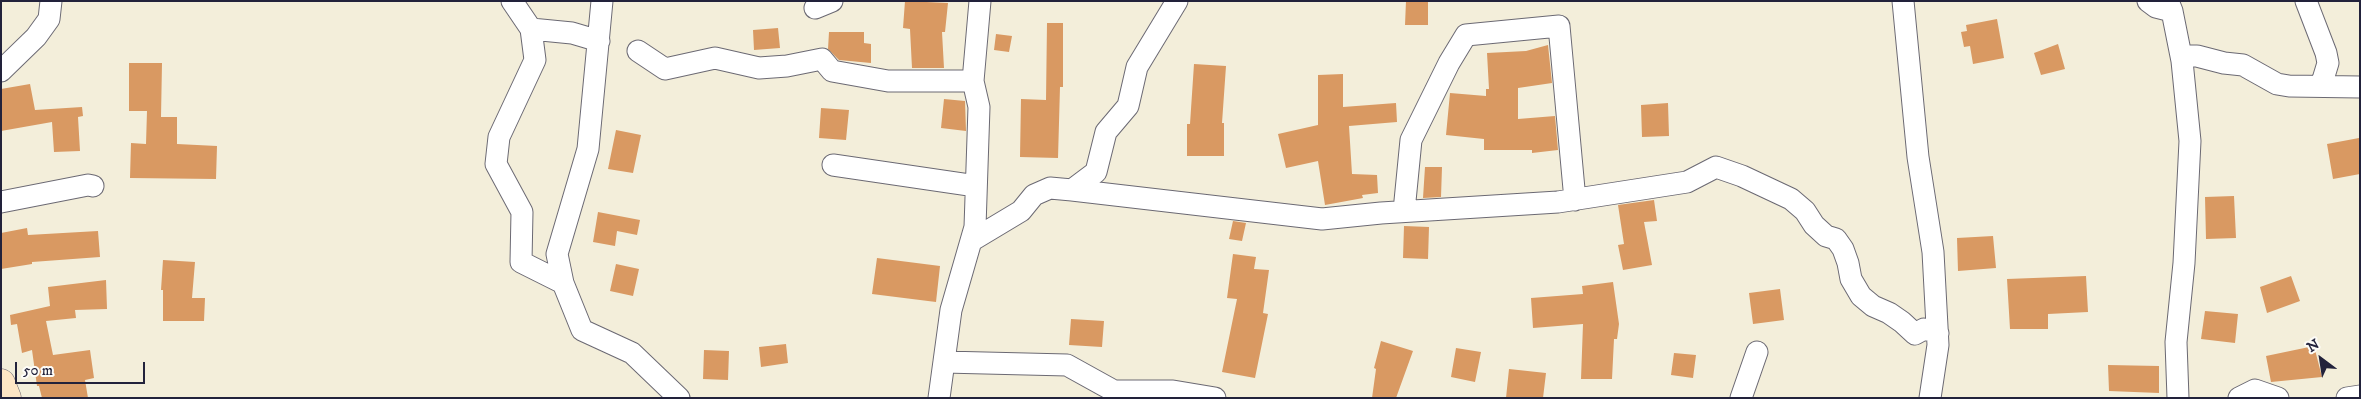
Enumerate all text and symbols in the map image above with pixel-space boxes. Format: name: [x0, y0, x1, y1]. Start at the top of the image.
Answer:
north arrow: [2296, 334, 2346, 384]
text: N: [2304, 335, 2323, 357]
scale bar: [18, 352, 148, 384]
text: 50 m: [23, 361, 53, 380]

